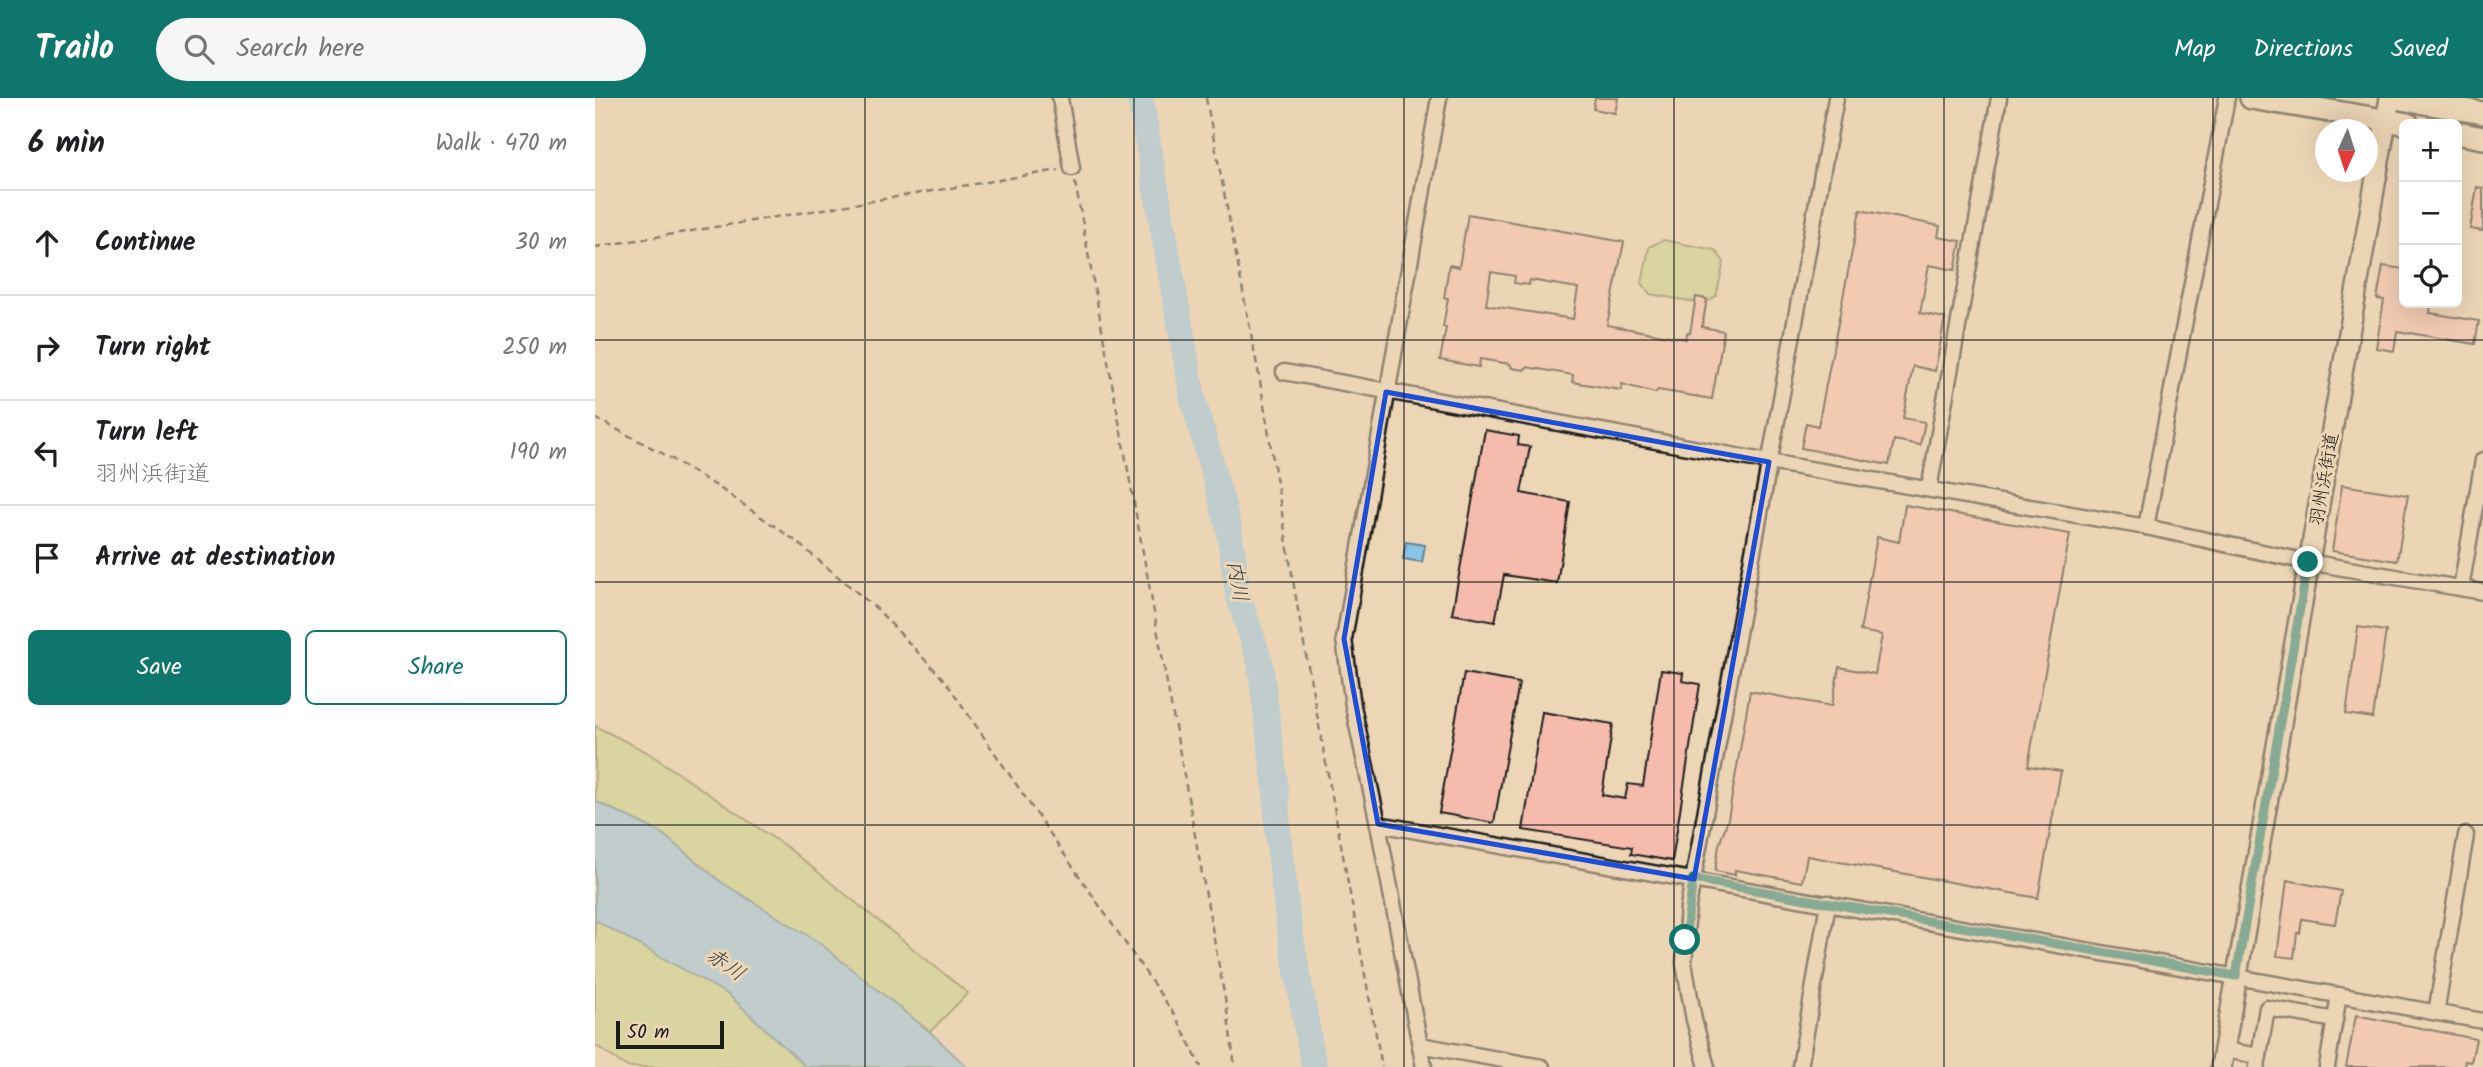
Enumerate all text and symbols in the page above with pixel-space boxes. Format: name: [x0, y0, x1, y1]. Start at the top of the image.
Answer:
search box: [156, 18, 646, 81]
text: Trailo: [35, 23, 114, 76]
text: Search here: [236, 28, 364, 70]
icon: search: [180, 30, 218, 68]
text: Map: [2174, 30, 2216, 69]
text: Directions: [2254, 30, 2353, 69]
text: Saved: [2391, 30, 2448, 69]
north arrow: [2315, 119, 2378, 182]
map controls: [2399, 119, 2462, 308]
button: +: [2399, 119, 2462, 182]
text: 6 min: [28, 120, 105, 168]
text: Walk · 470 m: [436, 126, 567, 162]
button: −: [2399, 182, 2462, 245]
text: Continue: [95, 222, 196, 264]
icon: ahead: [28, 224, 66, 262]
text: 30 m: [515, 225, 567, 261]
button: locate: [2399, 245, 2462, 308]
text: Turn right: [95, 327, 211, 369]
icon: right: [28, 329, 66, 367]
text: 250 m: [502, 330, 567, 366]
text: Turn left: [95, 412, 198, 454]
street label: 羽州浜街道: [2302, 430, 2348, 529]
icon: left: [28, 434, 66, 472]
text: 190 m: [510, 435, 567, 471]
text: 羽州浜街道: [95, 457, 210, 493]
text: Arrive at destination: [95, 537, 335, 579]
icon: arrive: [28, 539, 66, 577]
route end: [2292, 546, 2323, 577]
water label: 内川: [1217, 558, 1256, 605]
button: Save: [28, 630, 291, 705]
button: Share: [305, 630, 567, 705]
route start: [1669, 924, 1700, 955]
water label: 赤川: [698, 940, 752, 991]
scale bar: [616, 1018, 725, 1050]
text: 50 m: [627, 1018, 669, 1048]

